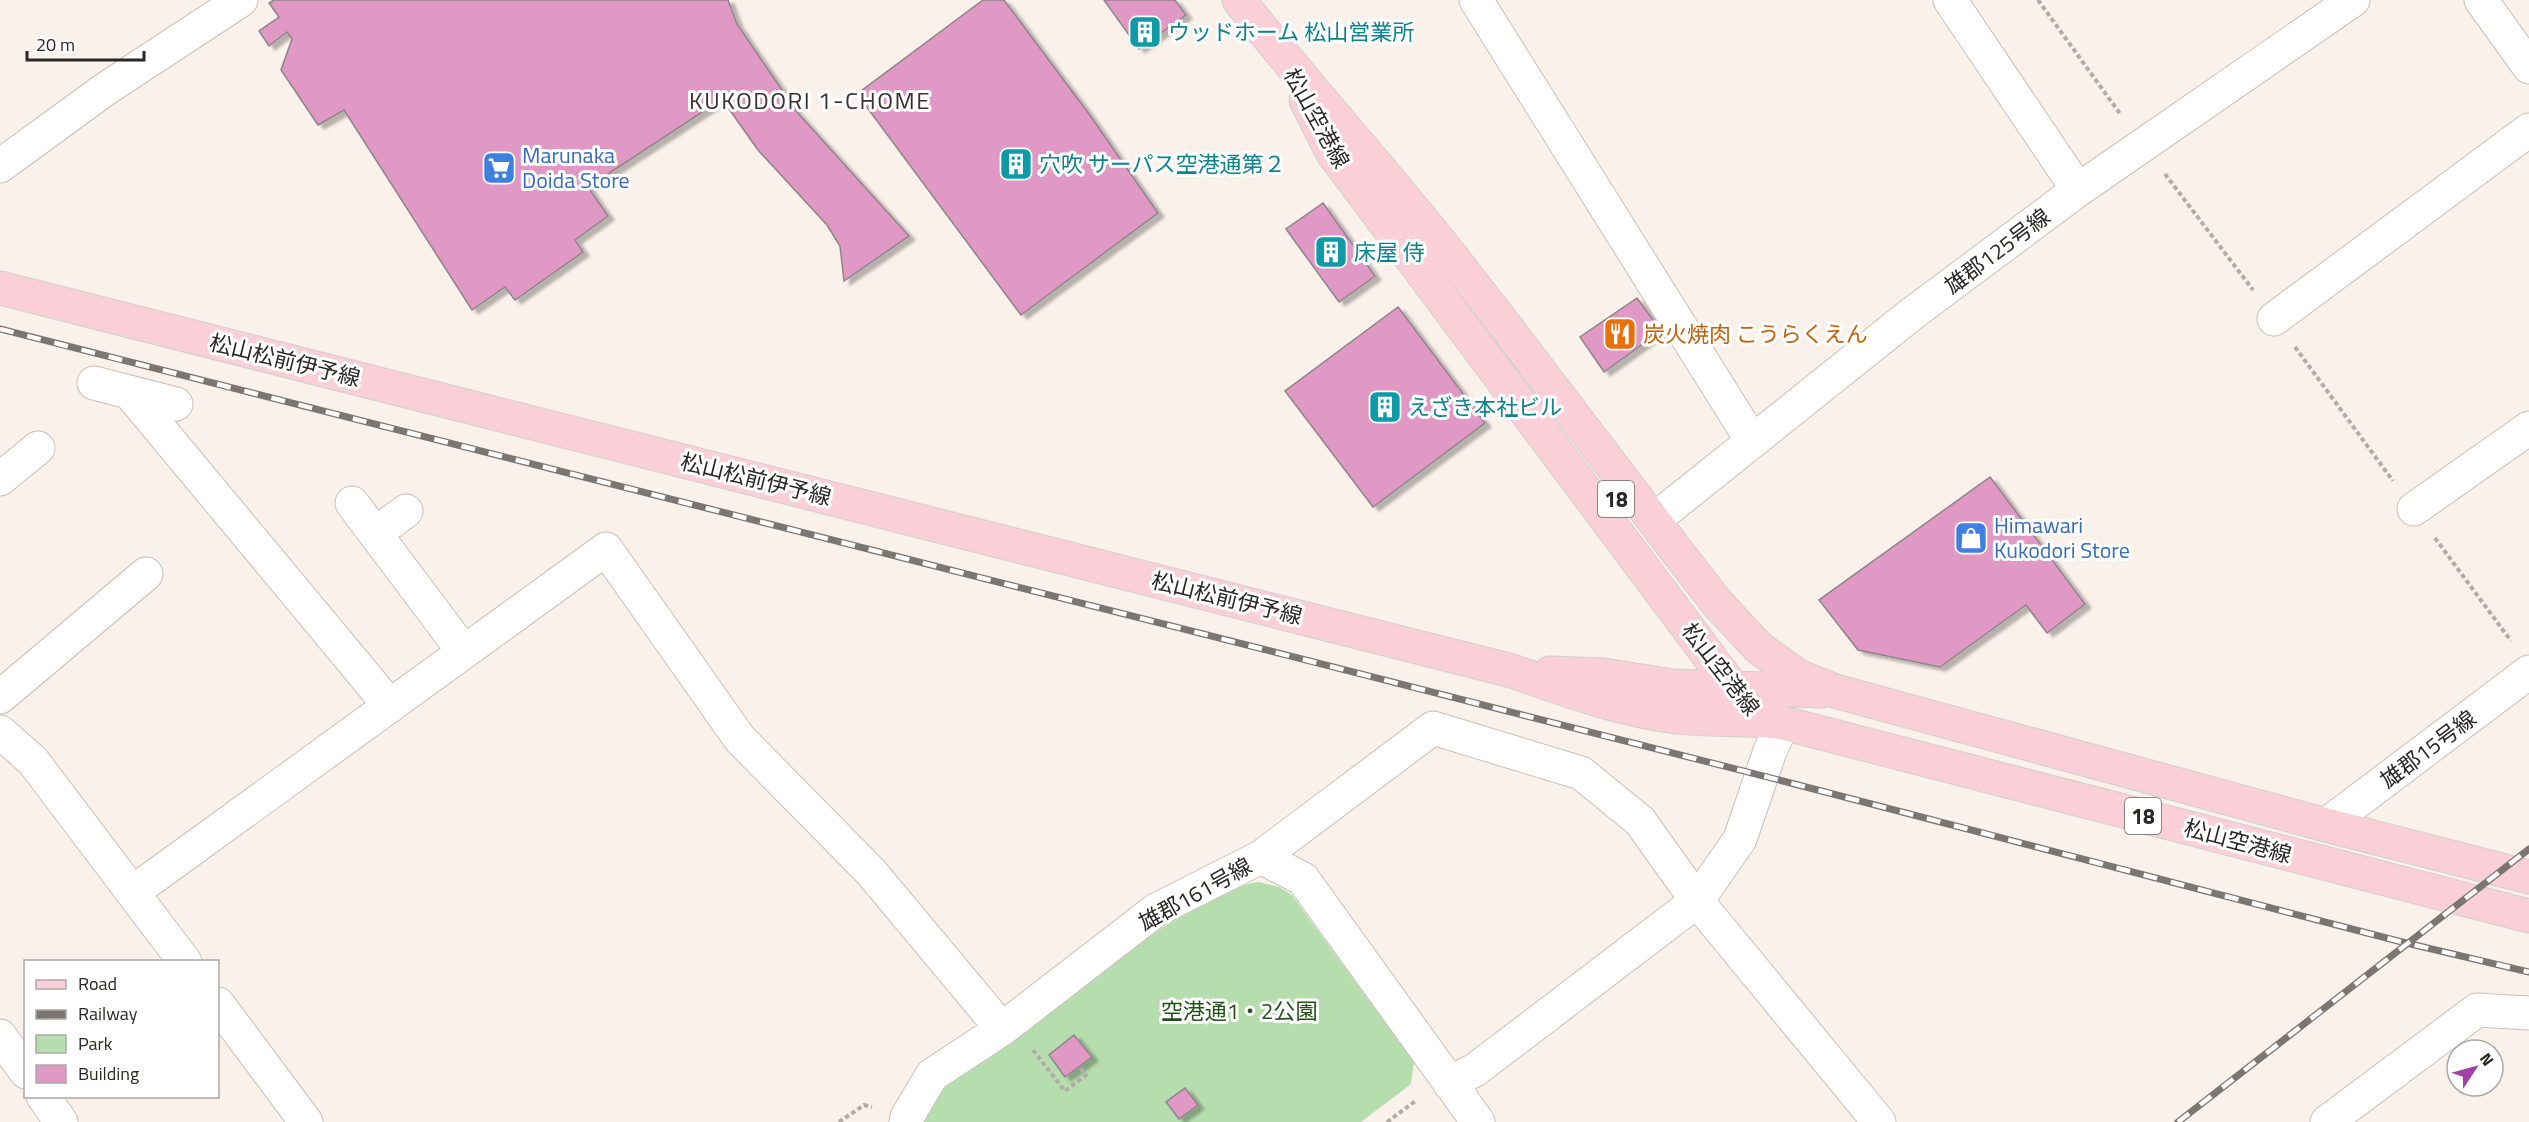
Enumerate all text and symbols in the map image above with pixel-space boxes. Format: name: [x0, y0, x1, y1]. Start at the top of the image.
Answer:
building icon: ウッドホーム 松山営業所: [1127, 14, 1163, 50]
place label: ウッドホーム 松山営業所: [1168, 15, 1414, 49]
scale bar: [27, 24, 144, 62]
text: 20 m: [36, 31, 75, 58]
street label: 松山空港線: [1275, 62, 1359, 174]
district label: KUKODORI 1-CHOME: [689, 82, 931, 118]
place label: Marunaka Doida Store: [522, 138, 630, 197]
building icon: 穴吹 サーパス空港通第２: [998, 146, 1034, 182]
place label: 穴吹 サーパス空港通第２: [1039, 147, 1286, 181]
supermarket icon: Marunaka Doida Store: [481, 150, 517, 186]
street label: 雄郡125号線: [1937, 200, 2057, 302]
building icon: 床屋 侍: [1313, 234, 1349, 270]
place label: 床屋 侍: [1354, 235, 1425, 269]
restaurant icon: 炭火焼肉 こうらくえん: [1602, 316, 1638, 352]
place label: 炭火焼肉 こうらくえん: [1643, 317, 1868, 351]
street label: 松山松前伊予線: [206, 325, 364, 395]
building icon: えざき本社ビル: [1367, 389, 1403, 425]
place label: えざき本社ビル: [1408, 390, 1562, 424]
street label: 松山松前伊予線: [677, 444, 835, 514]
road number: 18: [1598, 481, 1634, 517]
place label: Himawari Kukodori Store: [1994, 508, 2130, 567]
shop icon: Himawari Kukodori Store: [1953, 520, 1989, 556]
street label: 松山松前伊予線: [1148, 563, 1306, 633]
street label: 松山空港線: [1674, 615, 1768, 723]
street label: 雄郡15号線: [2373, 702, 2483, 796]
road number: 18: [2125, 798, 2161, 834]
street label: 松山空港線: [2180, 810, 2296, 872]
street label: 雄郡161号線: [1132, 849, 1258, 939]
legend: [24, 960, 219, 1098]
text: Road: [78, 970, 117, 997]
park label: 空港通1・2公園: [1161, 994, 1317, 1028]
text: Railway: [78, 1000, 138, 1027]
text: Park: [78, 1030, 113, 1057]
north arrow: [2445, 1038, 2505, 1098]
text: N: [2474, 1048, 2500, 1071]
text: Building: [78, 1060, 139, 1087]

